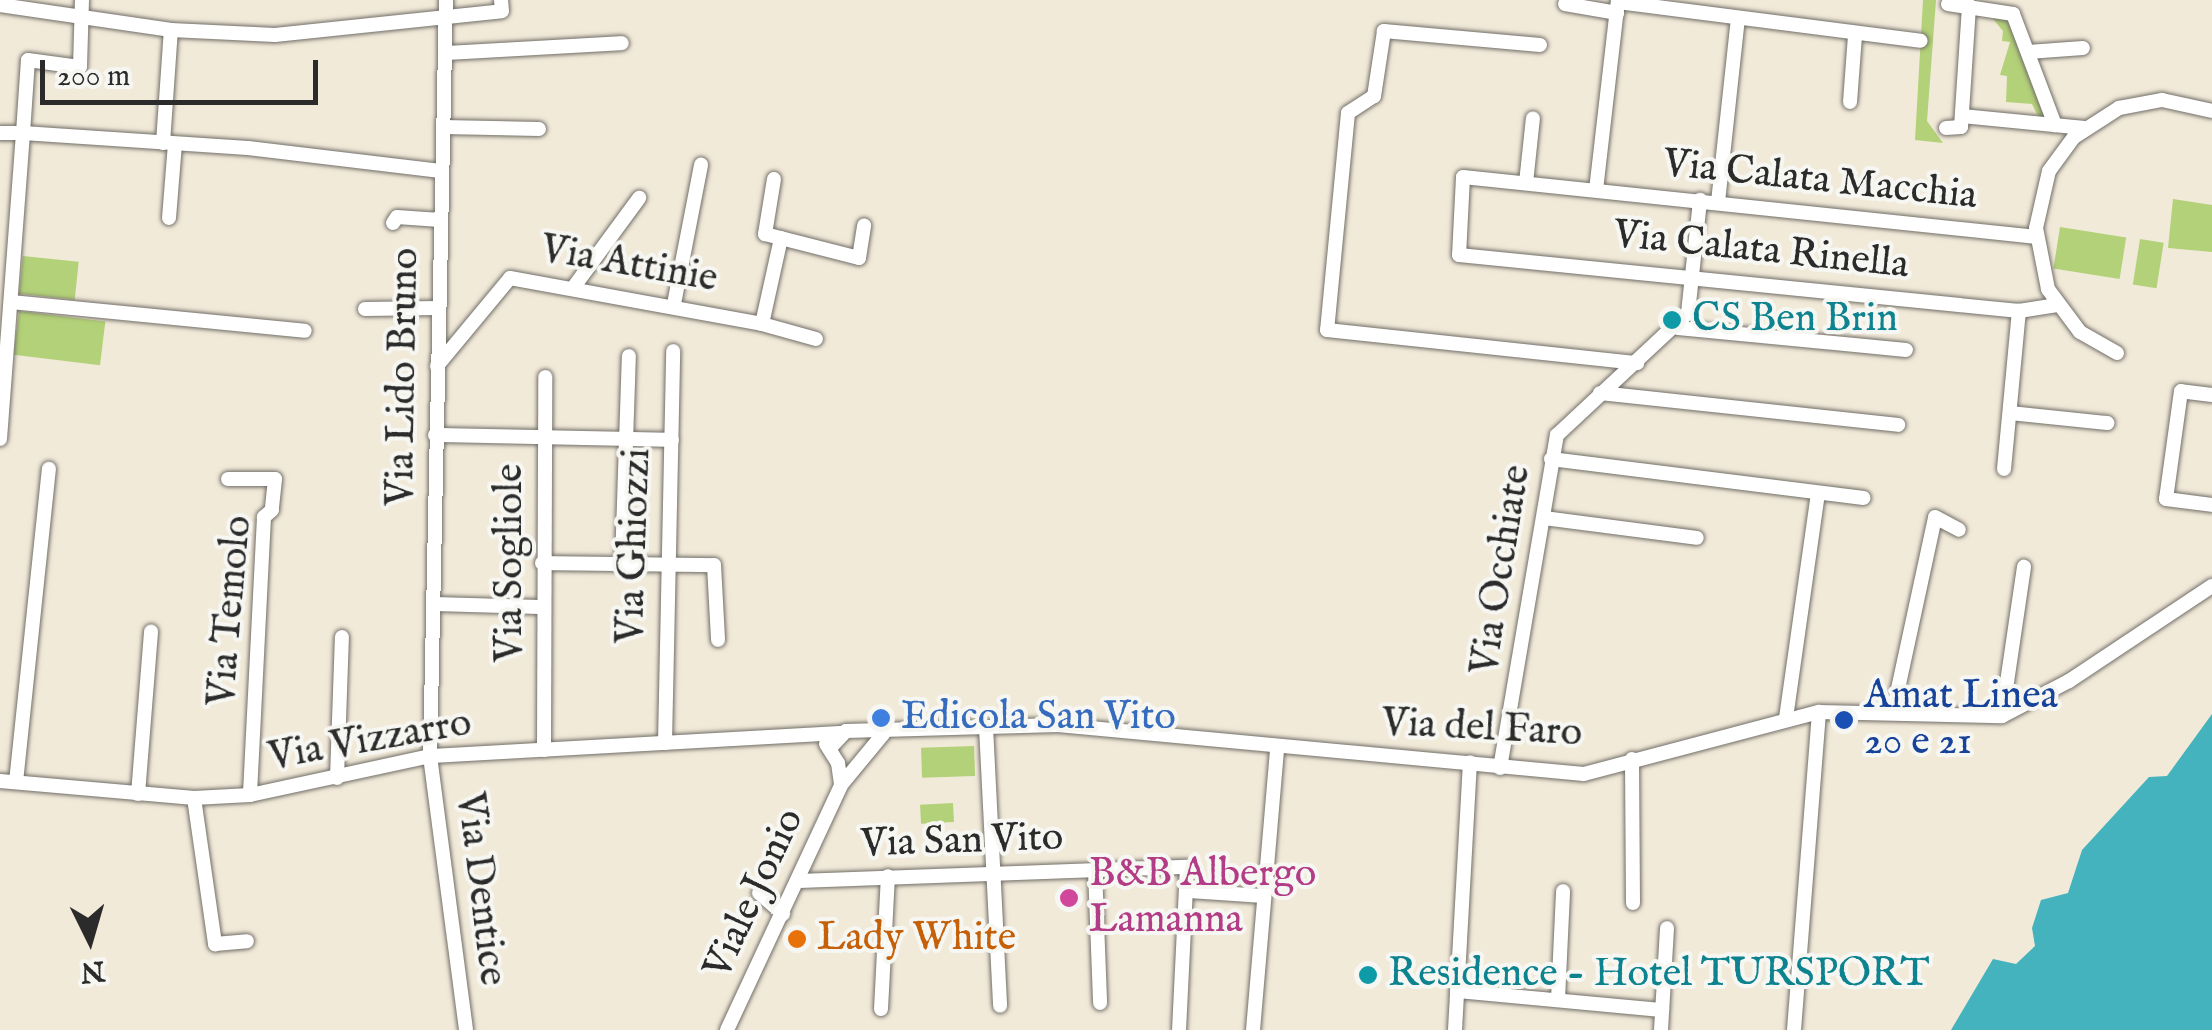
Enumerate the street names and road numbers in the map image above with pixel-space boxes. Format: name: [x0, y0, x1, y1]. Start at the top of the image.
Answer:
street label: Via Calata Macchia: [1661, 141, 1979, 221]
street label: Via Calata Rinella: [1611, 212, 1911, 290]
street label: Via Attinie: [537, 226, 721, 304]
street label: Via Lido Bruno: [378, 247, 430, 507]
street label: Via Ghiozzi: [608, 447, 662, 645]
street label: Via Occhiate: [1462, 462, 1542, 678]
street label: Via Sogliole: [487, 464, 535, 662]
street label: Via Temolo: [199, 514, 263, 708]
street label: Via Vizzarro: [265, 700, 475, 782]
street label: Via del Faro: [1381, 700, 1583, 758]
street label: Via Dentice: [444, 790, 516, 988]
street label: Viale Jonio: [695, 801, 815, 987]
street label: Via San Vito: [860, 814, 1064, 870]

